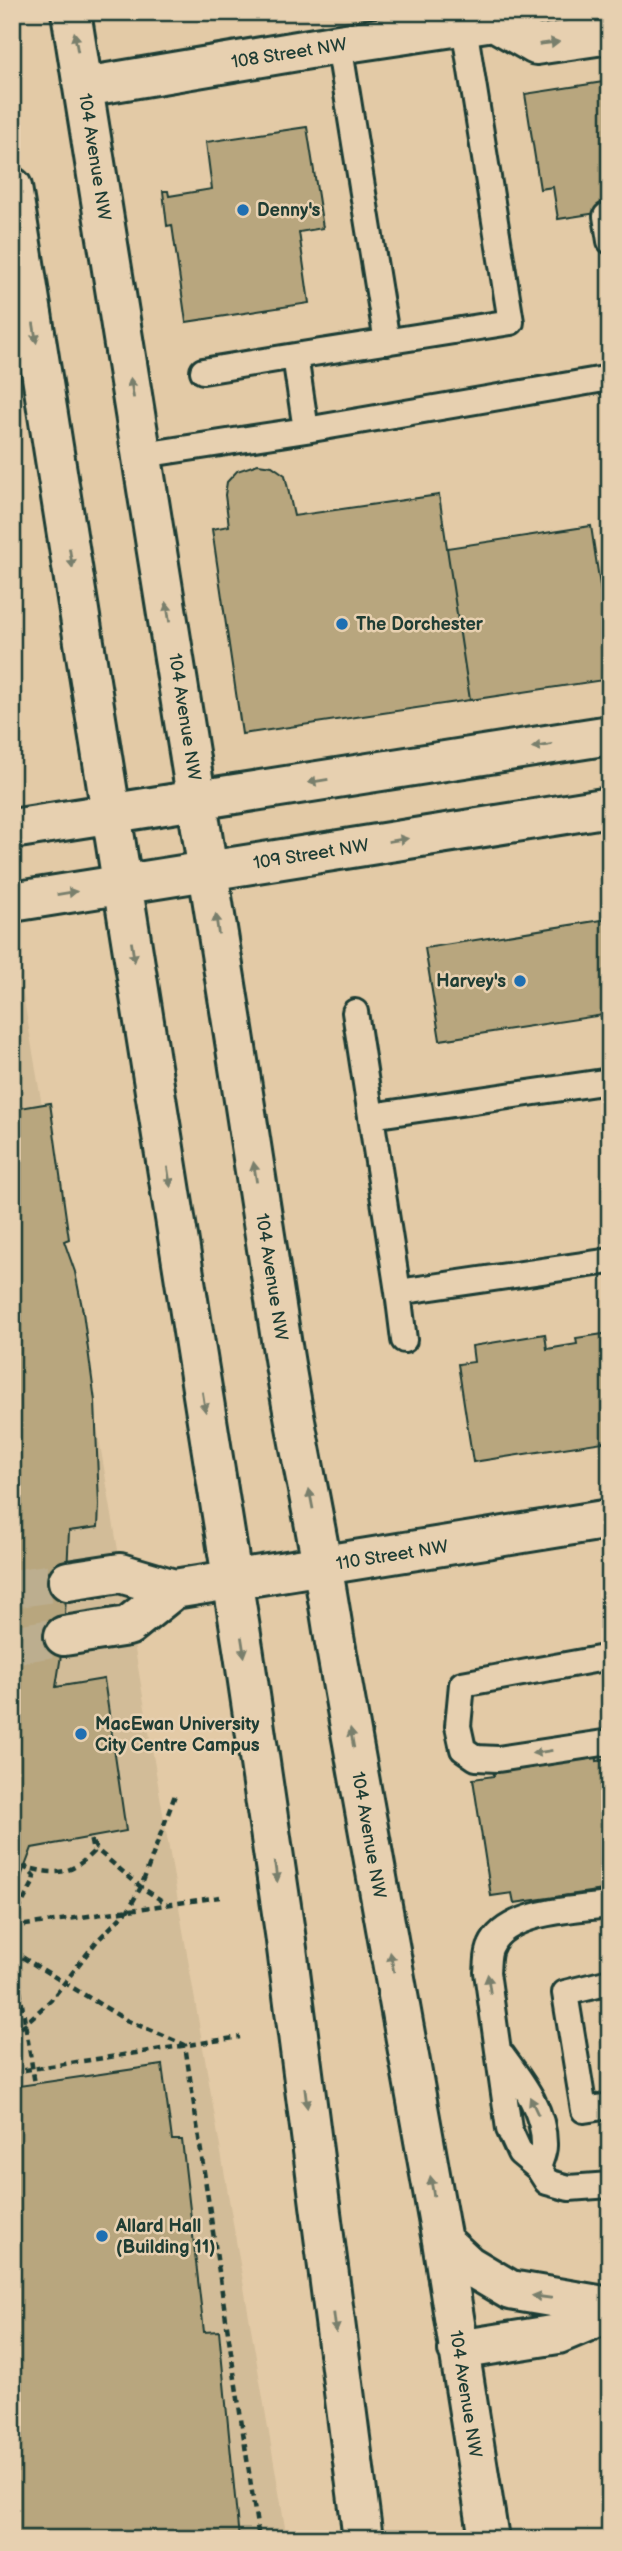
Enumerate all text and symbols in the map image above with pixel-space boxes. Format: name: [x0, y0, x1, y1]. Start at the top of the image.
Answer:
one-way arrow: [70, 31, 81, 53]
street label: 108 Street NW: [230, 34, 349, 73]
one-way arrow: [538, 37, 560, 48]
street label: 104 Avenue NW: [74, 92, 115, 223]
place label: Denny's: [257, 200, 321, 221]
marker: Denny's: [235, 202, 251, 218]
one-way arrow: [30, 322, 41, 344]
one-way arrow: [126, 376, 137, 398]
one-way arrow: [66, 547, 77, 569]
one-way arrow: [162, 601, 173, 623]
place label: The Dorchester: [356, 614, 484, 635]
marker: The Dorchester: [334, 616, 350, 632]
street label: 104 Avenue NW: [164, 652, 205, 783]
one-way arrow: [531, 741, 553, 752]
one-way arrow: [306, 776, 328, 787]
one-way arrow: [387, 834, 409, 845]
street label: 109 Street NW: [252, 835, 371, 874]
one-way arrow: [56, 887, 78, 898]
one-way arrow: [211, 912, 222, 934]
one-way arrow: [128, 941, 139, 963]
place label: Harvey's: [436, 971, 506, 992]
marker: Harvey's: [512, 973, 528, 989]
one-way arrow: [250, 1161, 261, 1183]
one-way arrow: [164, 1166, 175, 1188]
street label: 104 Avenue NW: [251, 1212, 292, 1343]
one-way arrow: [199, 1391, 210, 1413]
one-way arrow: [305, 1488, 316, 1510]
street label: 110 Street NW: [334, 1536, 450, 1575]
one-way arrow: [238, 1636, 249, 1658]
place label: MacEwan University City Centre Campus: [95, 1714, 260, 1756]
marker: MacEwan University City Centre Campus: [73, 1726, 89, 1742]
one-way arrow: [346, 1727, 357, 1749]
one-way arrow: [531, 1747, 553, 1758]
street label: 104 Avenue NW: [347, 1770, 390, 1901]
one-way arrow: [271, 1861, 282, 1883]
one-way arrow: [386, 1951, 397, 1973]
one-way arrow: [483, 1973, 494, 1995]
one-way arrow: [300, 2087, 311, 2109]
one-way arrow: [528, 2096, 540, 2116]
one-way arrow: [426, 2175, 437, 2197]
place label: Allard Hall (Building 11): [115, 2216, 216, 2258]
marker: Allard Hall (Building 11): [94, 2228, 110, 2244]
one-way arrow: [531, 2291, 553, 2302]
one-way arrow: [329, 2313, 340, 2335]
street label: 104 Avenue NW: [445, 2329, 486, 2460]

